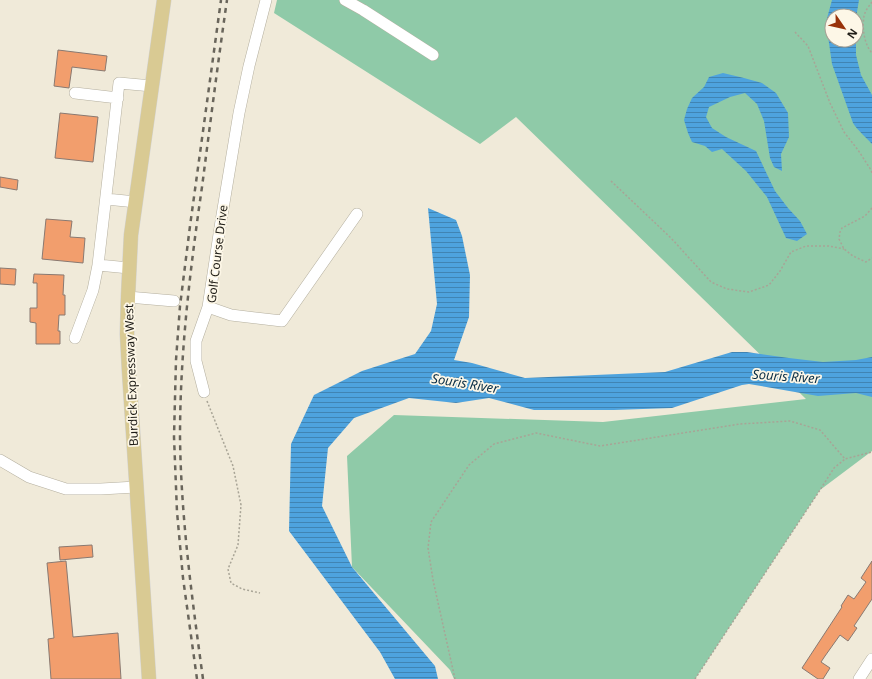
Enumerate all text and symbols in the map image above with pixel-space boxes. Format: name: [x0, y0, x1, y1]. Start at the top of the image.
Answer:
north arrow: [824, 8, 864, 48]
text: N: [844, 26, 861, 42]
street label: Golf Course Drive: [203, 204, 231, 304]
street label: Burdick Expressway West: [120, 303, 142, 446]
water label: Souris River: [752, 365, 821, 387]
water label: Souris River: [430, 369, 501, 397]

